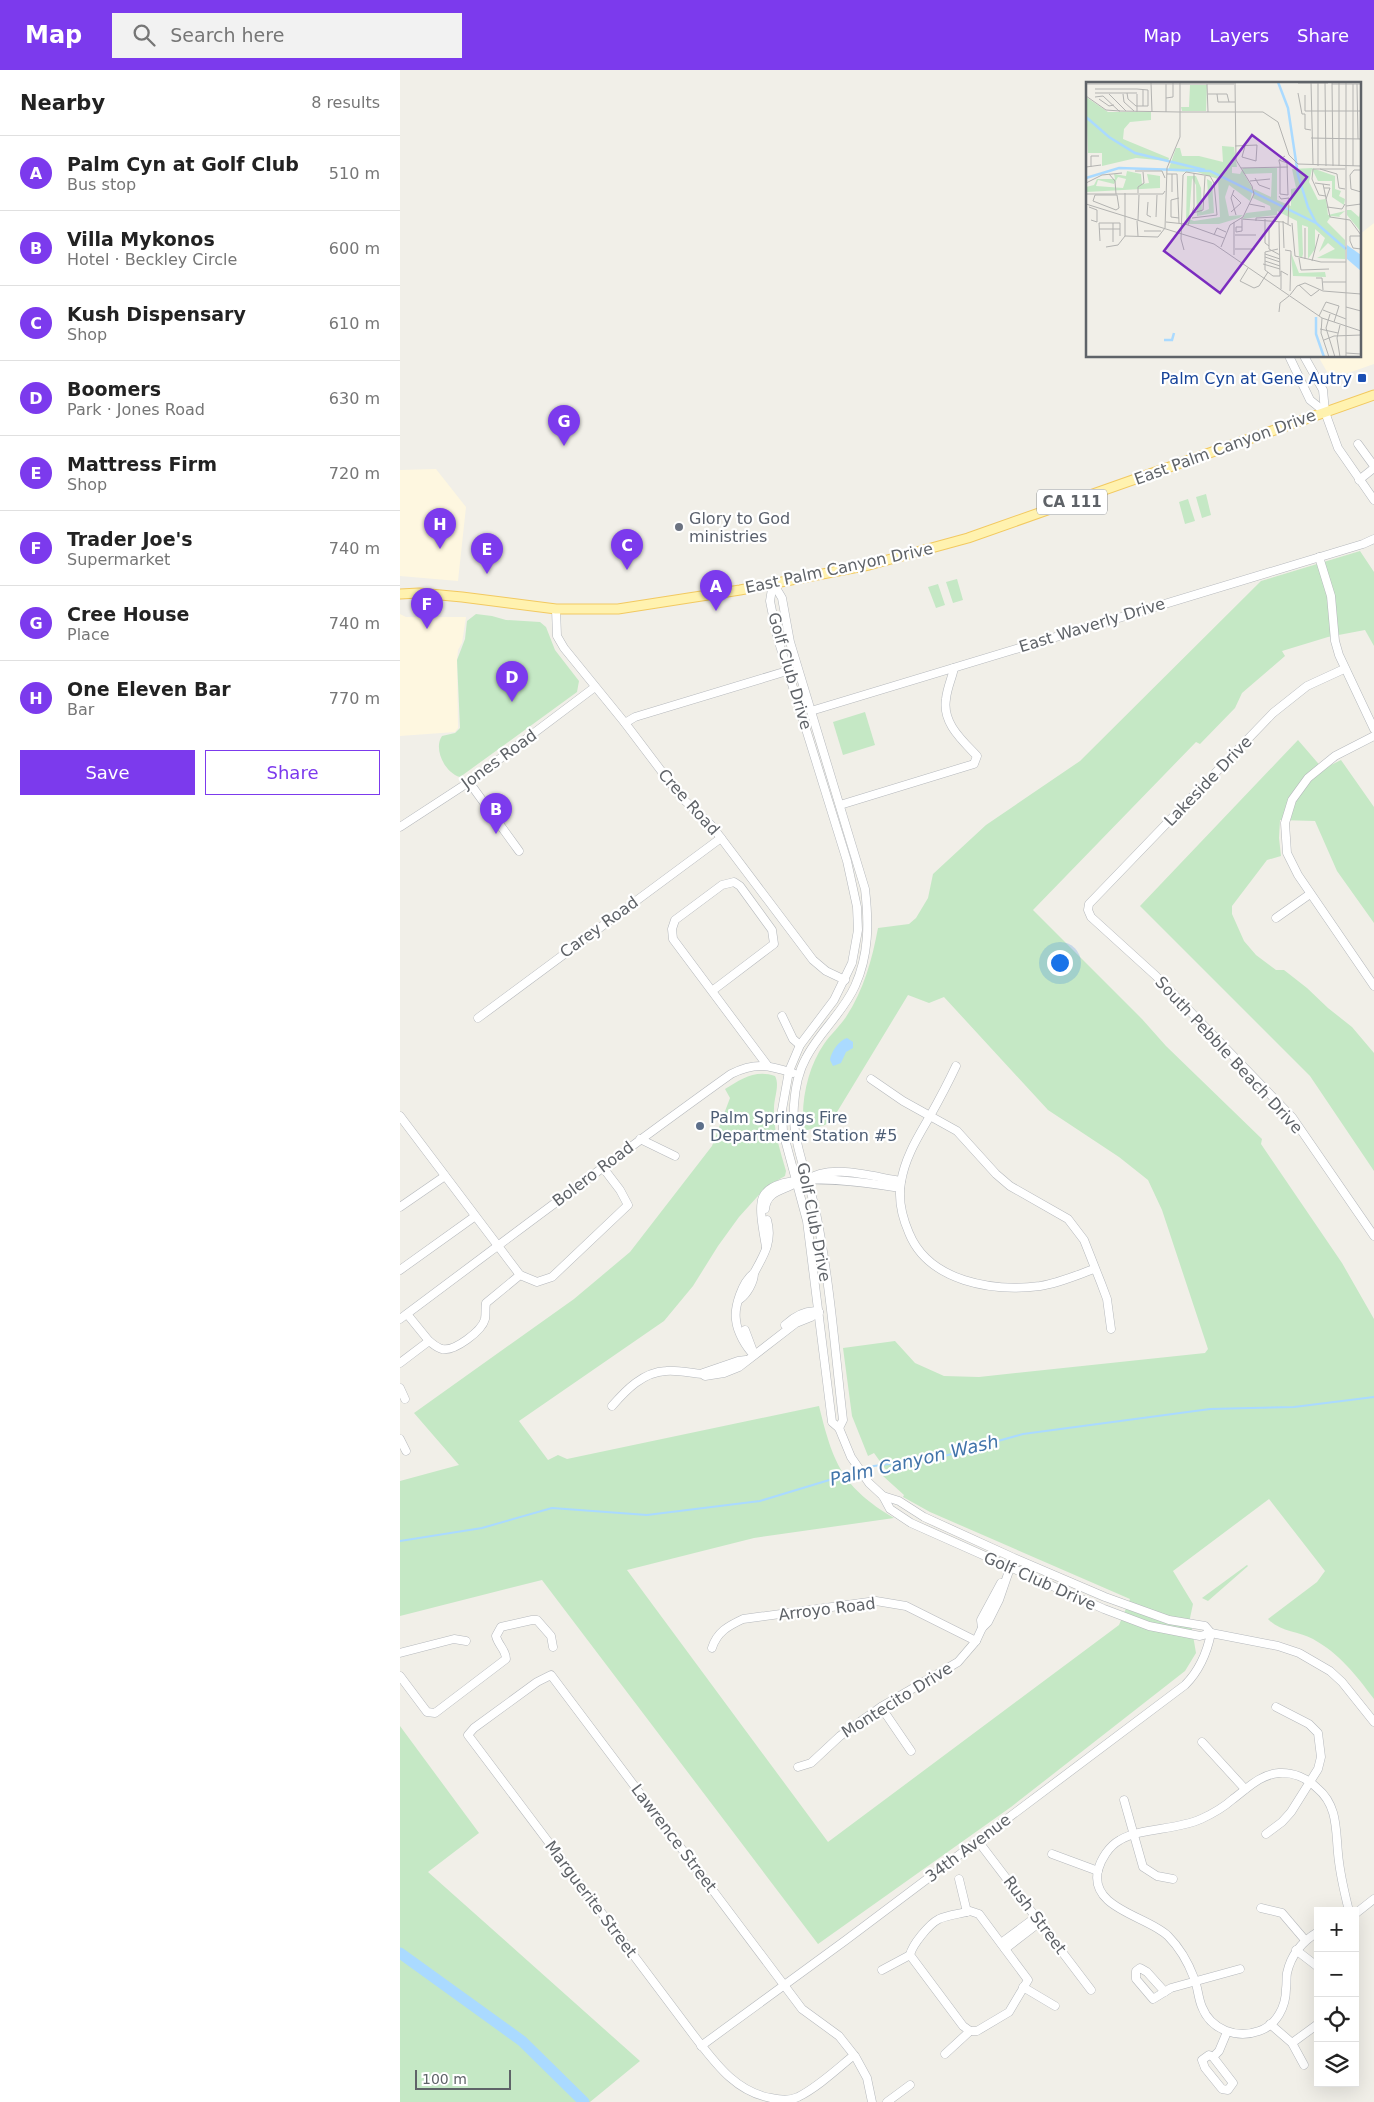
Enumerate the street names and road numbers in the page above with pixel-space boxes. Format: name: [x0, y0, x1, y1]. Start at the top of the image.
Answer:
street label: East Palm Canyon Drive: [1132, 405, 1318, 489]
road number: CA 111: [1037, 490, 1107, 514]
street label: East Palm Canyon Drive: [743, 539, 935, 597]
street label: East Waverly Drive: [1017, 594, 1167, 656]
street label: Golf Club Drive: [764, 610, 816, 732]
street label: Jones Road: [457, 725, 540, 793]
street label: Lakeside Drive: [1160, 732, 1256, 830]
street label: Cree Road: [654, 765, 724, 839]
street label: Carey Road: [556, 892, 642, 962]
street label: South Pebble Beach Drive: [1151, 973, 1307, 1137]
street label: Bolero Road: [549, 1137, 637, 1211]
street label: Golf Club Drive: [793, 1161, 835, 1283]
street label: Golf Club Drive: [981, 1548, 1099, 1614]
street label: Arroyo Road: [777, 1594, 877, 1624]
street label: Montecito Drive: [838, 1658, 956, 1742]
street label: Lawrence Street: [627, 1780, 721, 1896]
street label: 34th Avenue: [922, 1810, 1014, 1886]
street label: Marguerite Street: [541, 1837, 641, 1961]
street label: Rush Street: [1000, 1872, 1070, 1958]

